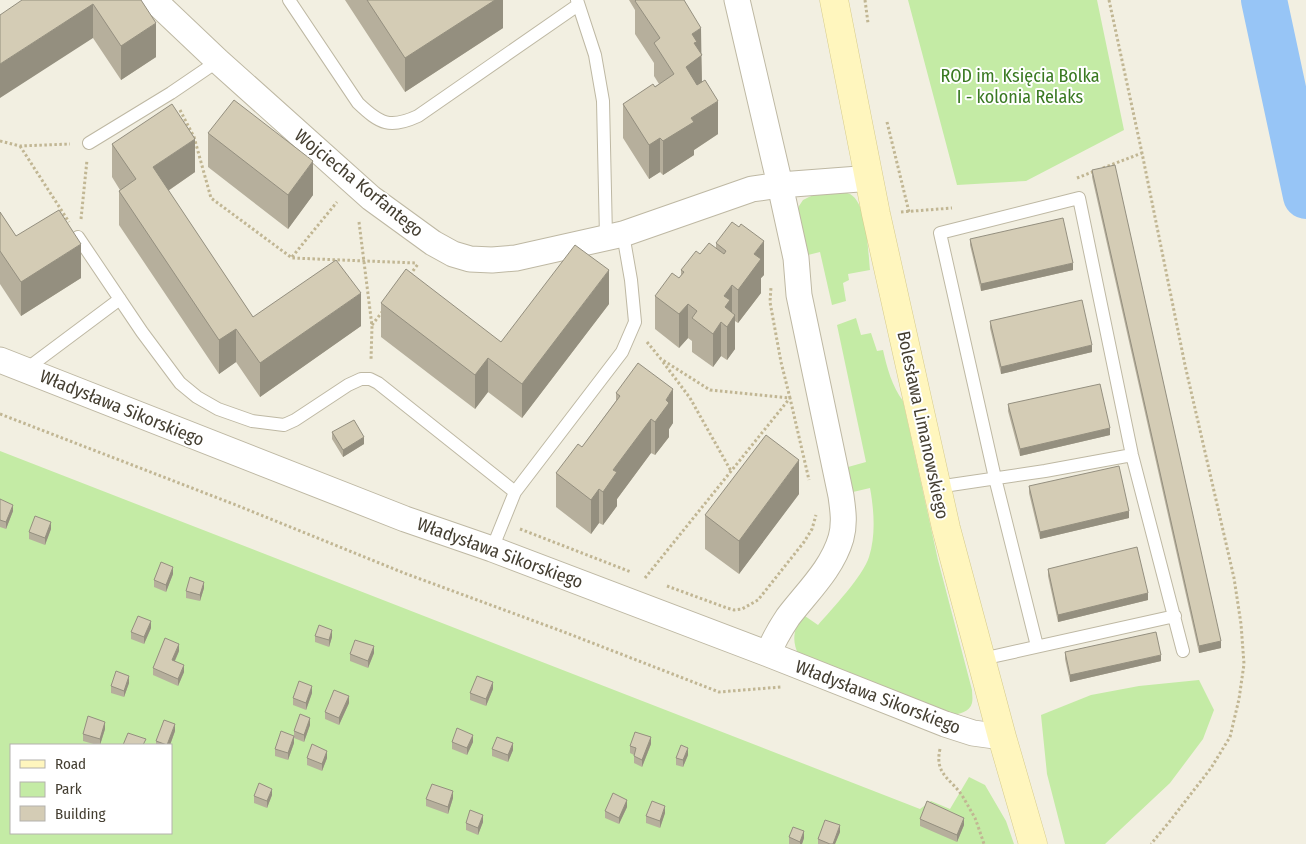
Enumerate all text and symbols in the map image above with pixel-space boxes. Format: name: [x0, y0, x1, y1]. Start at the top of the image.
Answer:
park label: ROD im. Księcia Bolka I - kolonia Relaks: [941, 65, 1100, 108]
street label: Wojciecha Korfantego: [290, 124, 428, 242]
street label: Bolesława Limanowskiego: [892, 329, 954, 521]
street label: Władysława Sikorskiego: [37, 365, 207, 451]
street label: Władysława Sikorskiego: [414, 513, 586, 593]
street label: Władysława Sikorskiego: [792, 655, 964, 739]
legend: [10, 744, 172, 834]
text: Road: [55, 755, 86, 773]
text: Park: [55, 780, 82, 798]
text: Building: [55, 805, 106, 823]

